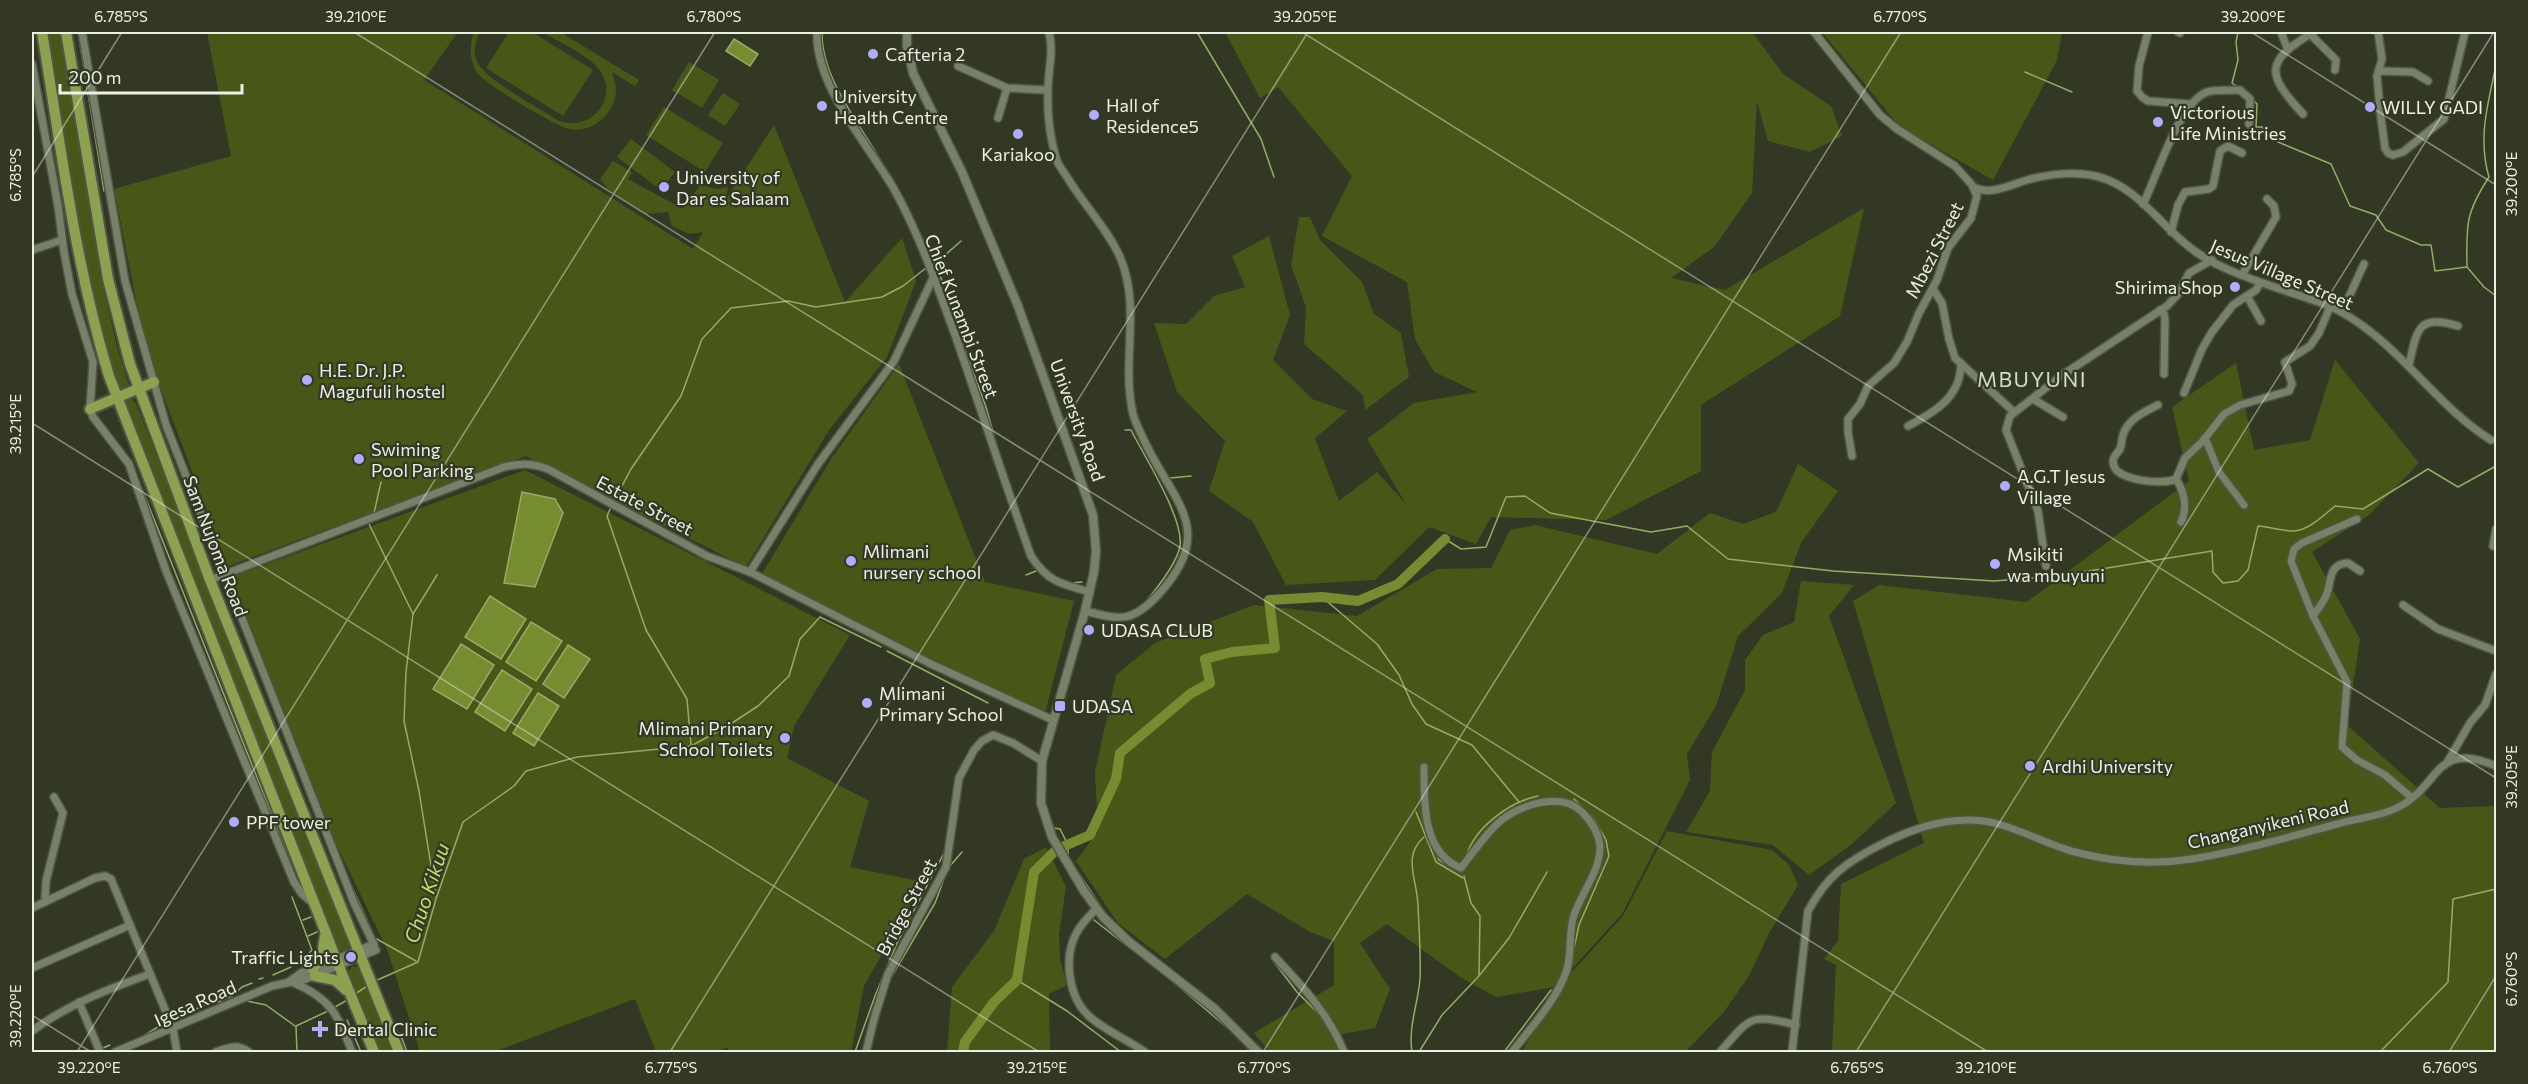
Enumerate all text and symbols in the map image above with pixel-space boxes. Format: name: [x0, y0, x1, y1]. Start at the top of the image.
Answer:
text: 6.785°S: [94, 7, 148, 25]
text: 39.210°E: [325, 7, 387, 25]
text: 6.780°S: [687, 7, 742, 25]
text: 39.205°E: [1273, 7, 1337, 25]
text: 6.770°S: [1873, 7, 1927, 25]
text: 39.200°E: [2221, 7, 2285, 25]
place label: Cafteria 2: [885, 43, 965, 65]
marker: Cafteria 2: [866, 47, 880, 61]
scale bar: [60, 57, 242, 95]
text: 200 m: [69, 66, 122, 88]
place label: University Health Centre: [834, 85, 948, 128]
place label: Hall of Residence5: [1106, 94, 1199, 137]
place label: WILLY GADI: [2382, 96, 2483, 118]
marker: University Health Centre: [815, 99, 829, 113]
marker: WILLY GADI: [2363, 100, 2377, 114]
place label: Victorious Life Ministries: [2170, 101, 2286, 144]
marker: Hall of Residence5: [1087, 108, 1101, 122]
marker: Victorious Life Ministries: [2151, 115, 2165, 129]
marker: Kariakoo: [1011, 127, 1025, 141]
place label: Kariakoo: [981, 143, 1055, 165]
text: 6.785°S: [6, 148, 24, 202]
text: 39.200°E: [2502, 152, 2520, 216]
place label: University of Dar es Salaam: [676, 166, 790, 209]
marker: University of Dar es Salaam: [657, 180, 671, 194]
street label: Mbezi Street: [1900, 198, 1968, 302]
street label: Chief Kunambi Street: [921, 231, 1003, 401]
street label: Jesus Village Street: [2207, 234, 2357, 314]
place label: Shirima Shop: [2115, 276, 2223, 298]
marker: Shirima Shop: [2228, 280, 2242, 294]
street label: University Road: [1046, 356, 1110, 484]
place label: H.E. Dr. J.P. Magufuli hostel: [319, 359, 445, 402]
district label: MBUYUNI: [1977, 366, 2087, 391]
marker: H.E. Dr. J.P. Magufuli hostel: [300, 373, 314, 387]
text: 39.215°E: [6, 394, 24, 454]
place label: Swiming Pool Parking: [371, 438, 474, 481]
marker: Swiming Pool Parking: [352, 452, 366, 466]
place label: A.G.T Jesus Village: [2017, 465, 2105, 508]
street label: Estate Street: [593, 470, 697, 540]
street label: Sam Nujoma Road: [179, 473, 253, 619]
marker: A.G.T Jesus Village: [1998, 479, 2012, 493]
place label: Mlimani nursery school: [863, 540, 981, 583]
place label: Msikiti wa mbuyuni: [2007, 543, 2105, 586]
marker: Mlimani nursery school: [844, 554, 858, 568]
marker: Msikiti wa mbuyuni: [1988, 557, 2002, 571]
place label: UDASA CLUB: [1101, 619, 1213, 641]
marker: UDASA CLUB: [1082, 623, 1096, 637]
place label: Mlimani Primary School: [879, 682, 1003, 725]
place label: UDASA: [1072, 695, 1133, 717]
marker: Mlimani Primary School: [860, 696, 874, 710]
marker: UDASA: [1053, 699, 1067, 713]
place label: Mlimani Primary School Toilets: [638, 717, 773, 760]
marker: Mlimani Primary School Toilets: [778, 731, 792, 745]
text: 39.205°E: [2502, 745, 2520, 809]
place label: Ardhi University: [2042, 755, 2173, 777]
marker: Ardhi University: [2023, 759, 2037, 773]
street label: Changanyikeni Road: [2185, 795, 2351, 853]
place label: PPF tower: [246, 811, 331, 833]
marker: PPF tower: [227, 815, 241, 829]
water label: Chuo Kikuu: [399, 840, 453, 946]
street label: Bridge Street: [871, 854, 941, 960]
place label: Traffic Lights: [231, 946, 339, 968]
marker: Traffic Lights: [344, 950, 358, 964]
text: 6.760°S: [2502, 951, 2520, 1006]
street label: Igesa Road: [151, 975, 239, 1031]
text: 39.220°E: [6, 984, 24, 1048]
place label: Dental Clinic: [334, 1018, 437, 1040]
marker: Dental Clinic: [311, 1020, 329, 1038]
text: 39.220°E: [57, 1058, 121, 1076]
text: 6.775°S: [645, 1058, 697, 1076]
text: 39.215°E: [1007, 1058, 1067, 1076]
text: 6.770°S: [1237, 1058, 1291, 1076]
text: 6.765°S: [1830, 1058, 1884, 1076]
text: 39.210°E: [1955, 1058, 2017, 1076]
text: 6.760°S: [2423, 1058, 2478, 1076]

